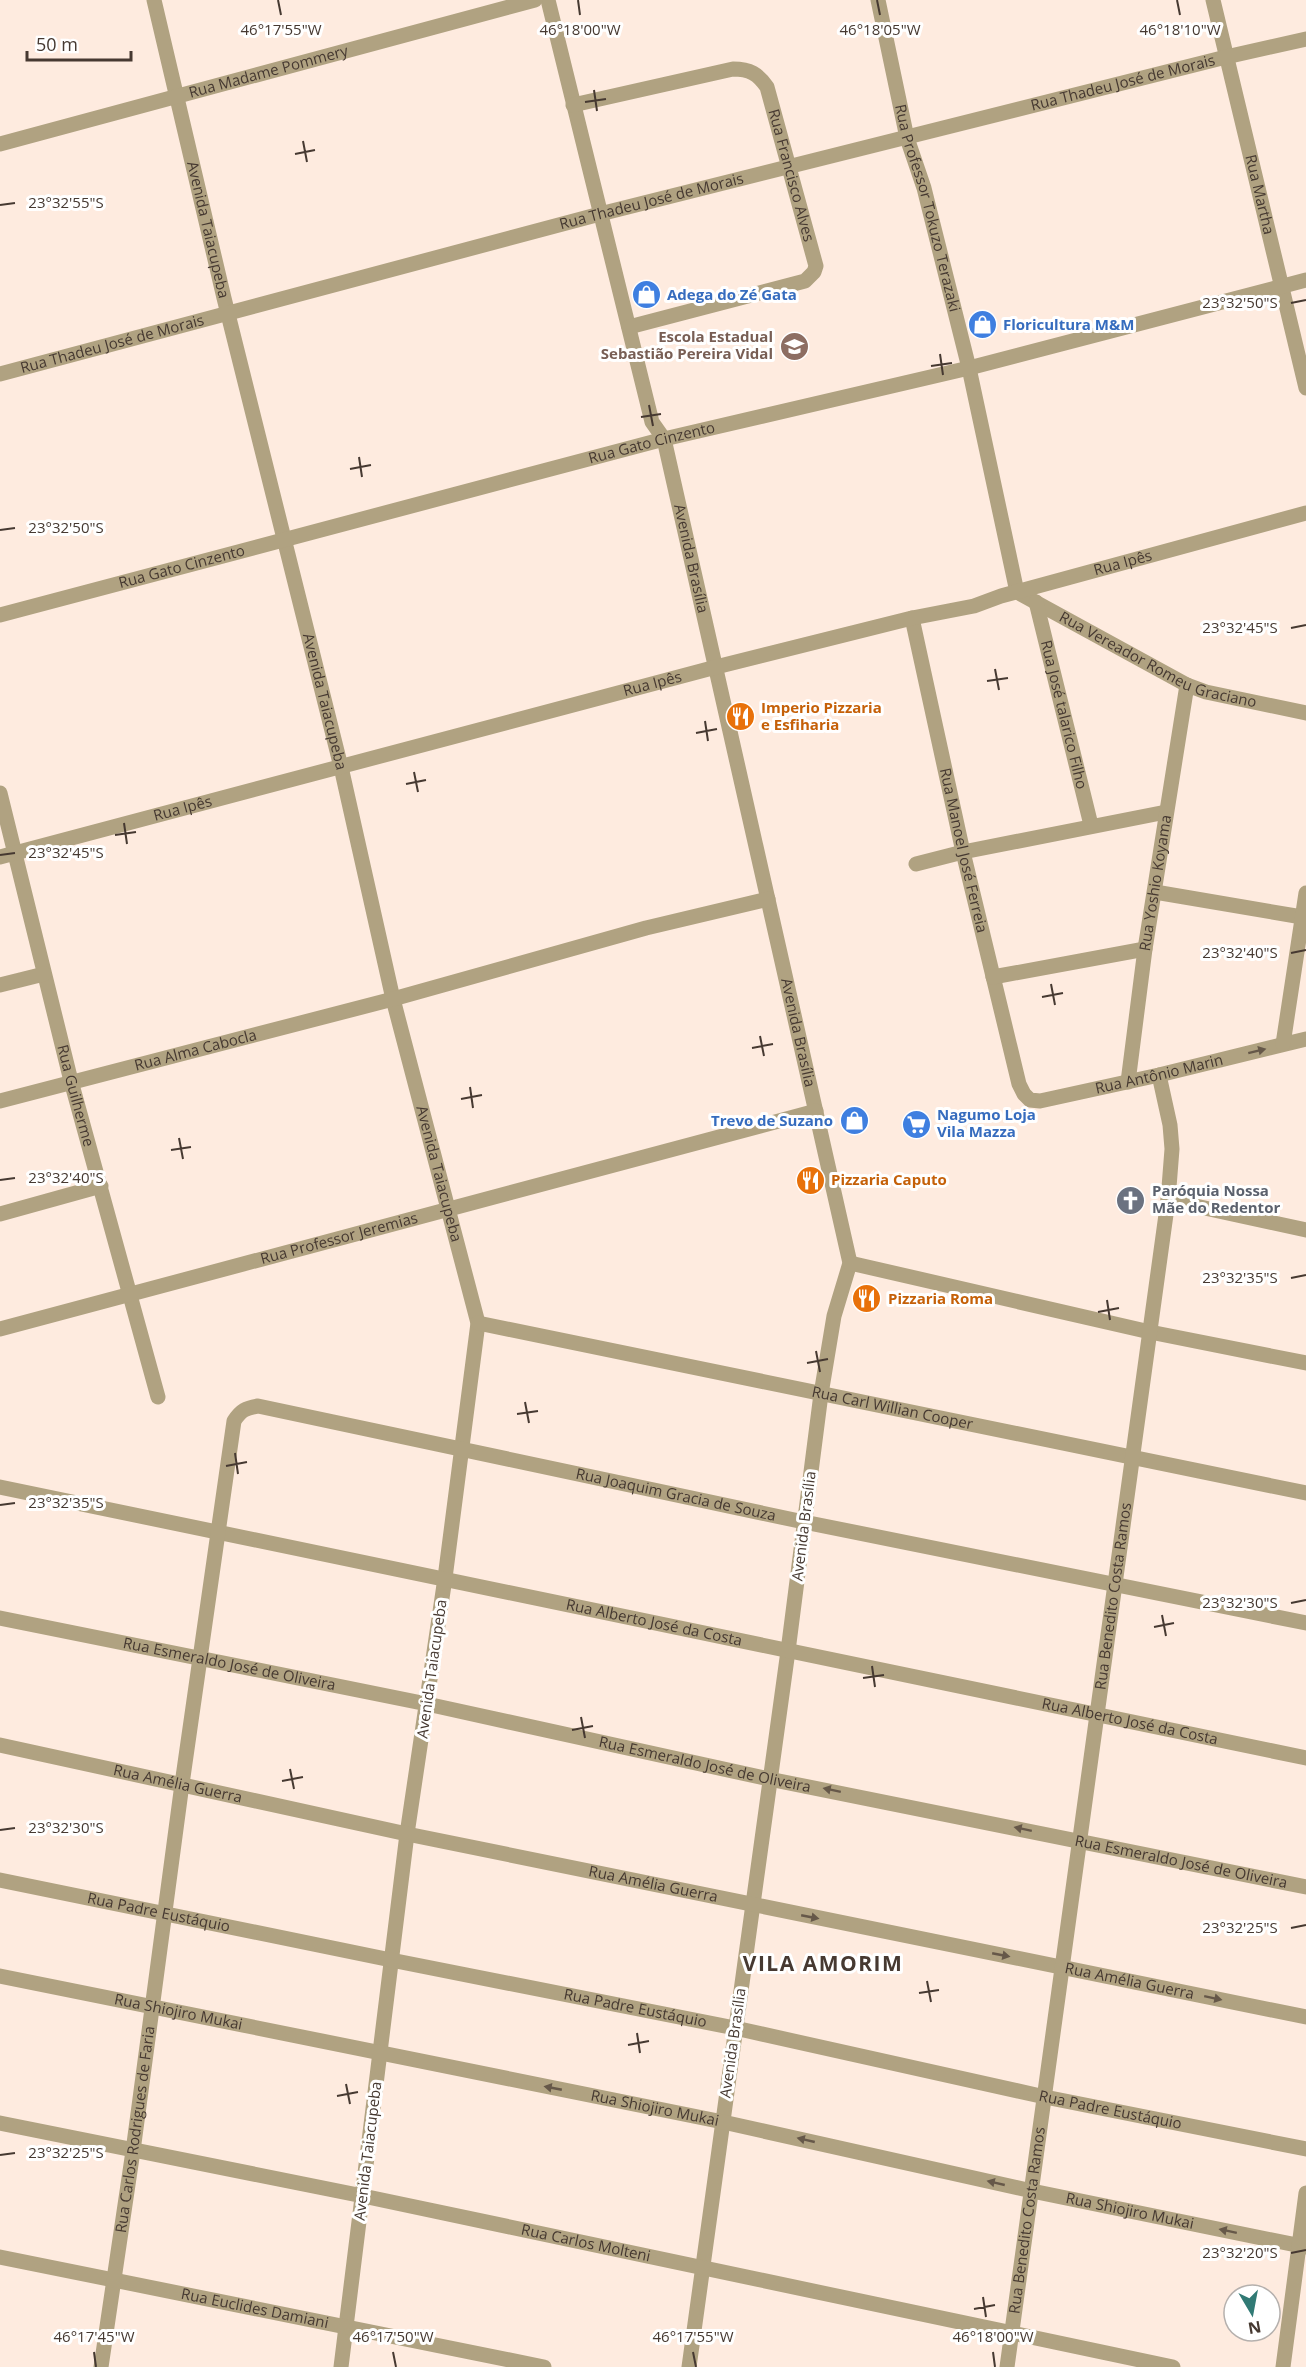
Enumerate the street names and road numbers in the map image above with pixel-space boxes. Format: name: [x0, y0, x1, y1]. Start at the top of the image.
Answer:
street label: Rua Madame Pommery: [186, 40, 351, 102]
street label: Rua Thadeu José de Morais: [1028, 49, 1217, 115]
street label: Rua Professor Tokuzo Terazaki: [891, 102, 966, 314]
street label: Rua Francisco Alves: [764, 106, 820, 244]
street label: Rua Martha: [1241, 152, 1280, 236]
street label: Avenida Taiacupeba: [183, 159, 235, 300]
street label: Rua Thadeu José de Morais: [557, 167, 745, 233]
street label: Rua Thadeu José de Morais: [18, 309, 206, 377]
street label: Rua Gato Cinzento: [586, 417, 717, 468]
street label: Avenida Brasília: [670, 502, 714, 615]
street label: Rua Gato Cinzento: [116, 540, 247, 592]
street label: Rua Ipês: [1091, 544, 1154, 579]
street label: Rua Vereador Romeu Graciano: [1056, 606, 1259, 711]
street label: Avenida Taiacupeba: [299, 631, 352, 772]
street label: Rua José talarico Filho: [1037, 638, 1093, 791]
street label: Rua Ipês: [621, 666, 684, 700]
street label: Rua Manoel José Ferreia: [936, 766, 993, 935]
street label: Rua Ipês: [151, 790, 214, 825]
street label: Rua Yoshio Koyama: [1134, 813, 1175, 952]
street label: Avenida Brasília: [777, 976, 821, 1089]
street label: Rua Alma Cabocla: [132, 1024, 259, 1075]
street label: Rua Guilherme: [53, 1043, 100, 1149]
street label: Rua Antônio Marin: [1093, 1049, 1225, 1098]
street label: Avenida Taiacupeba: [412, 1103, 467, 1244]
street label: Rua Professor Jeremias: [258, 1207, 420, 1268]
street label: Rua Carl Willian Cooper: [810, 1381, 975, 1433]
street label: Rua Joaquim Gracia de Souza: [574, 1463, 778, 1525]
street label: Avenida Brasília: [786, 1470, 820, 1582]
street label: Rua Benedito Costa Ramos: [1090, 1501, 1135, 1691]
street label: Rua Alberto José da Costa: [564, 1594, 744, 1650]
street label: Avenida Taiacupeba: [411, 1598, 451, 1740]
street label: Rua Esmeraldo José de Oliveira: [121, 1632, 338, 1694]
street label: Rua Alberto José da Costa: [1040, 1692, 1220, 1749]
street label: Rua Esmeraldo José de Oliveira: [597, 1731, 813, 1796]
street label: Rua Amélia Guerra: [112, 1759, 244, 1807]
street label: Rua Esmeraldo José de Oliveira: [1073, 1830, 1289, 1892]
street label: Rua Amélia Guerra: [587, 1860, 720, 1906]
street label: Rua Padre Eustáquio: [86, 1887, 232, 1936]
street label: Rua Amélia Guerra: [1063, 1957, 1196, 2003]
street label: Rua Padre Eustáquio: [562, 1983, 709, 2031]
street label: Avenida Brasília: [714, 1987, 750, 2099]
street label: Rua Shiojiro Mukai: [113, 1988, 244, 2034]
street label: Rua Carlos Rodrigues de Faria: [110, 2025, 159, 2234]
street label: Avenida Taiacupeba: [349, 2080, 385, 2222]
street label: Rua Shiojiro Mukai: [589, 2085, 721, 2130]
street label: Rua Padre Eustáquio: [1037, 2085, 1184, 2133]
street label: Rua Benedito Costa Ramos: [1003, 2125, 1049, 2315]
street label: Rua Shiojiro Mukai: [1064, 2187, 1196, 2233]
street label: Rua Carlos Molteni: [520, 2219, 653, 2265]
street label: Rua Euclides Damiani: [180, 2283, 331, 2332]

